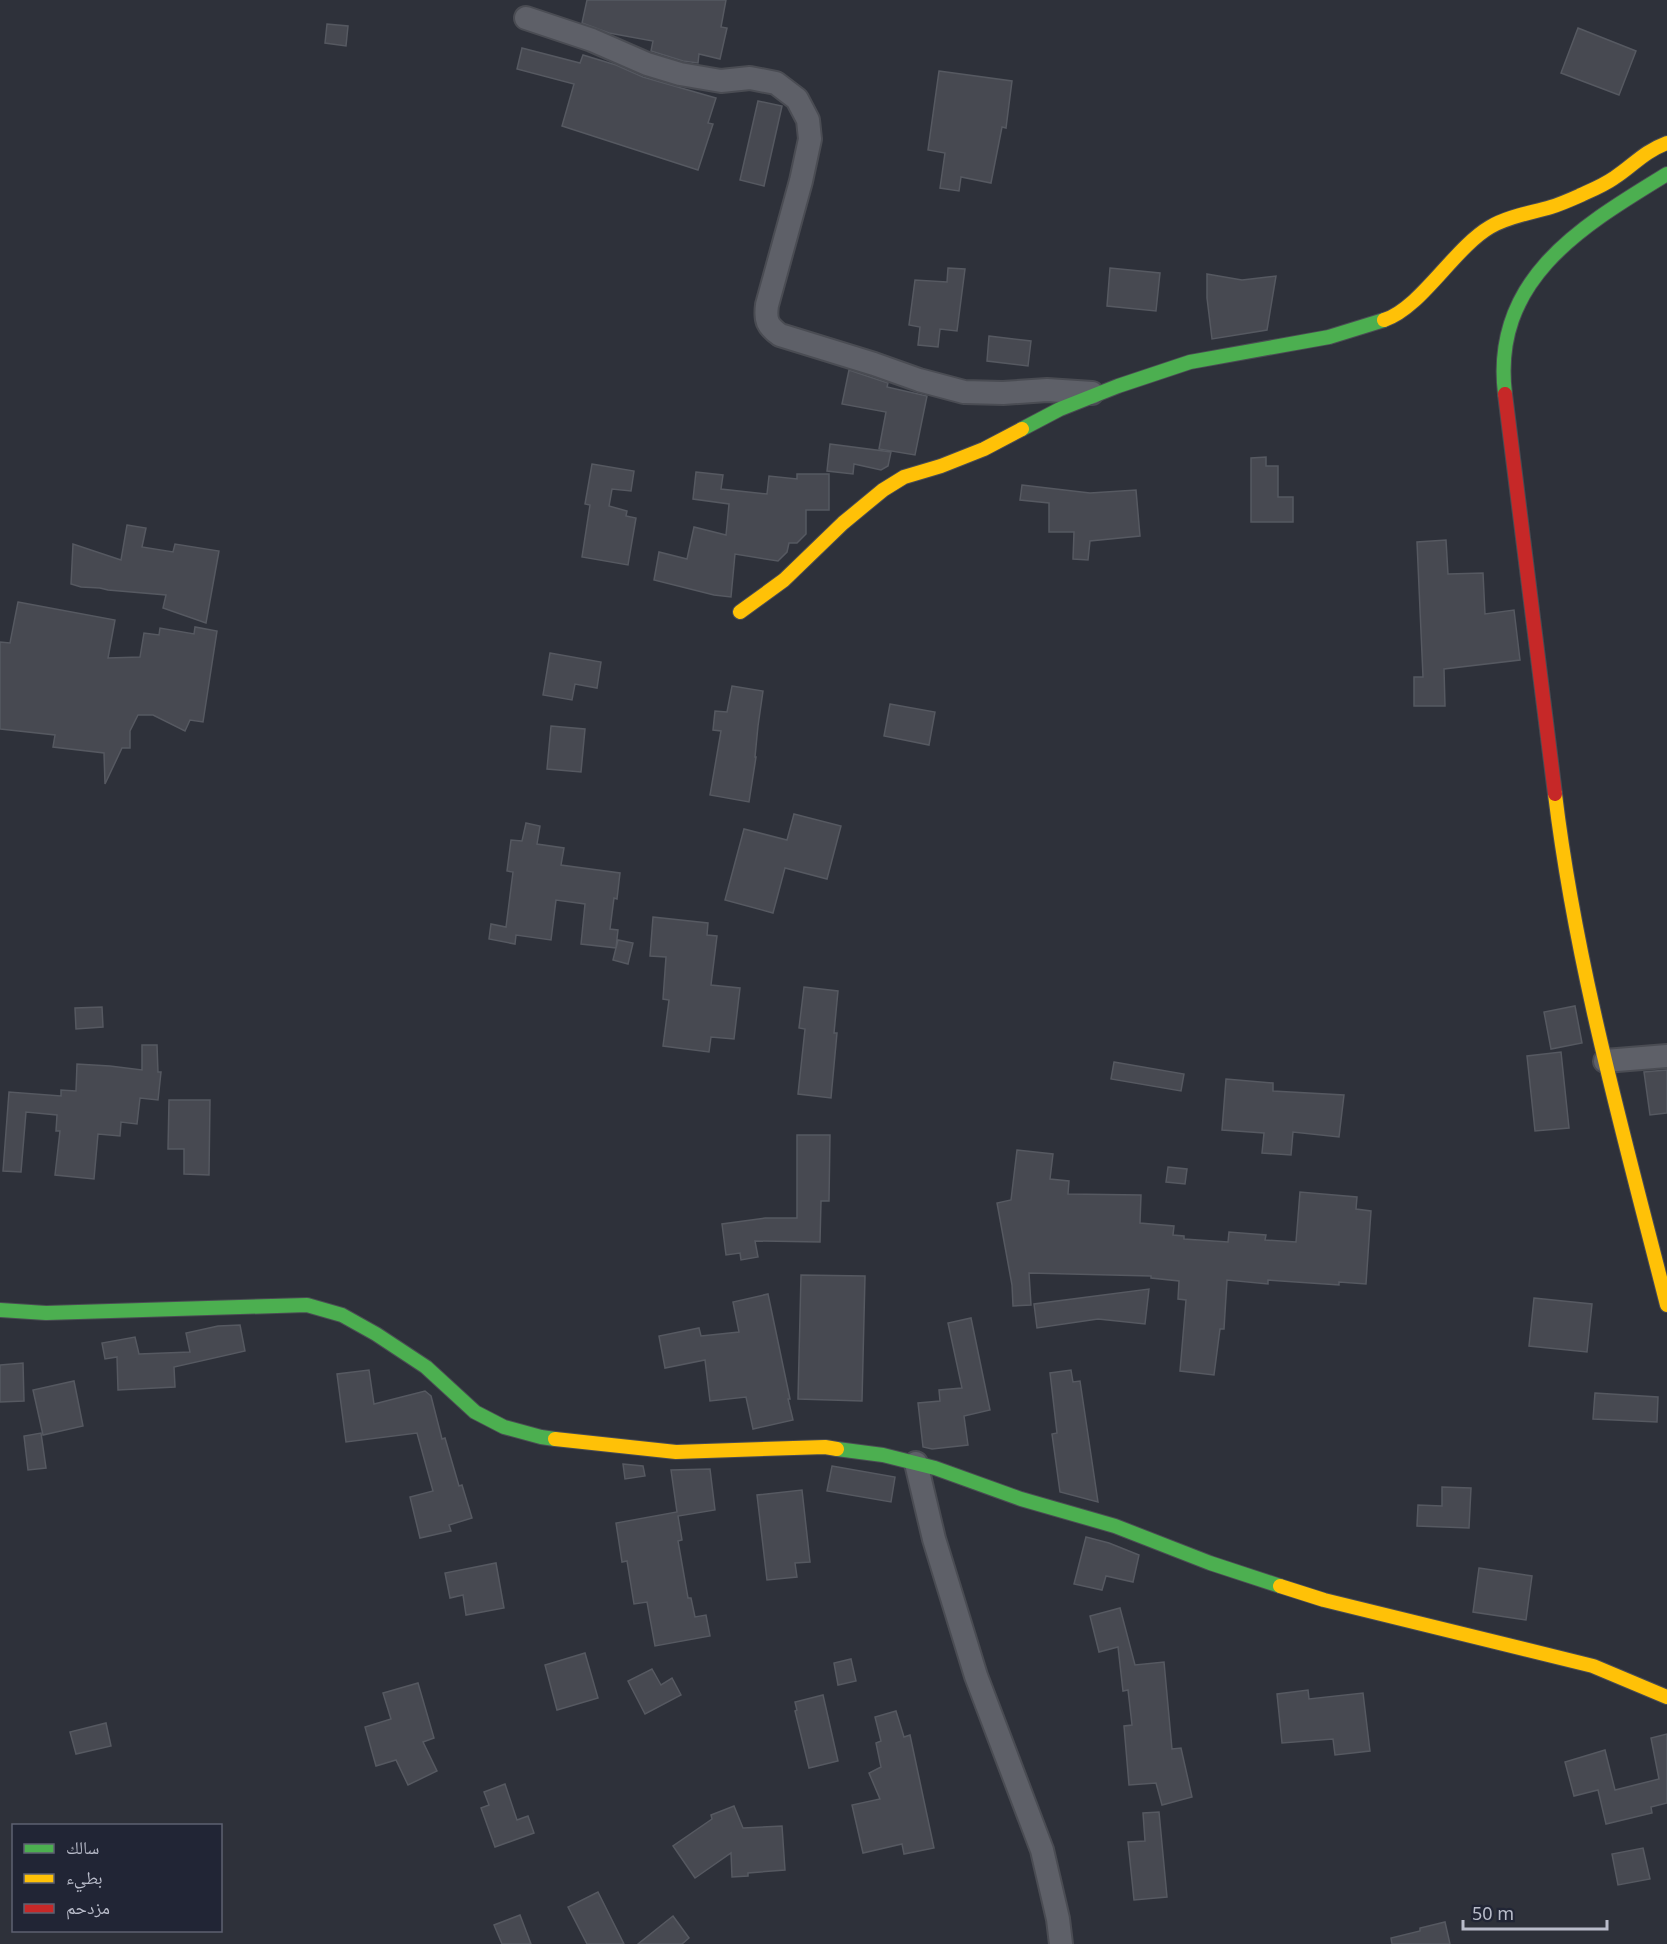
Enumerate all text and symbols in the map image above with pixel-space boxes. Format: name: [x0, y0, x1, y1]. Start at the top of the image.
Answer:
legend: [12, 1824, 222, 1932]
text: سالك: [66, 1835, 99, 1859]
text: بطيء: [66, 1865, 103, 1893]
scale bar: [1463, 1893, 1607, 1931]
text: مزدحم: [66, 1895, 110, 1920]
text: 50 m: [1472, 1901, 1514, 1925]

